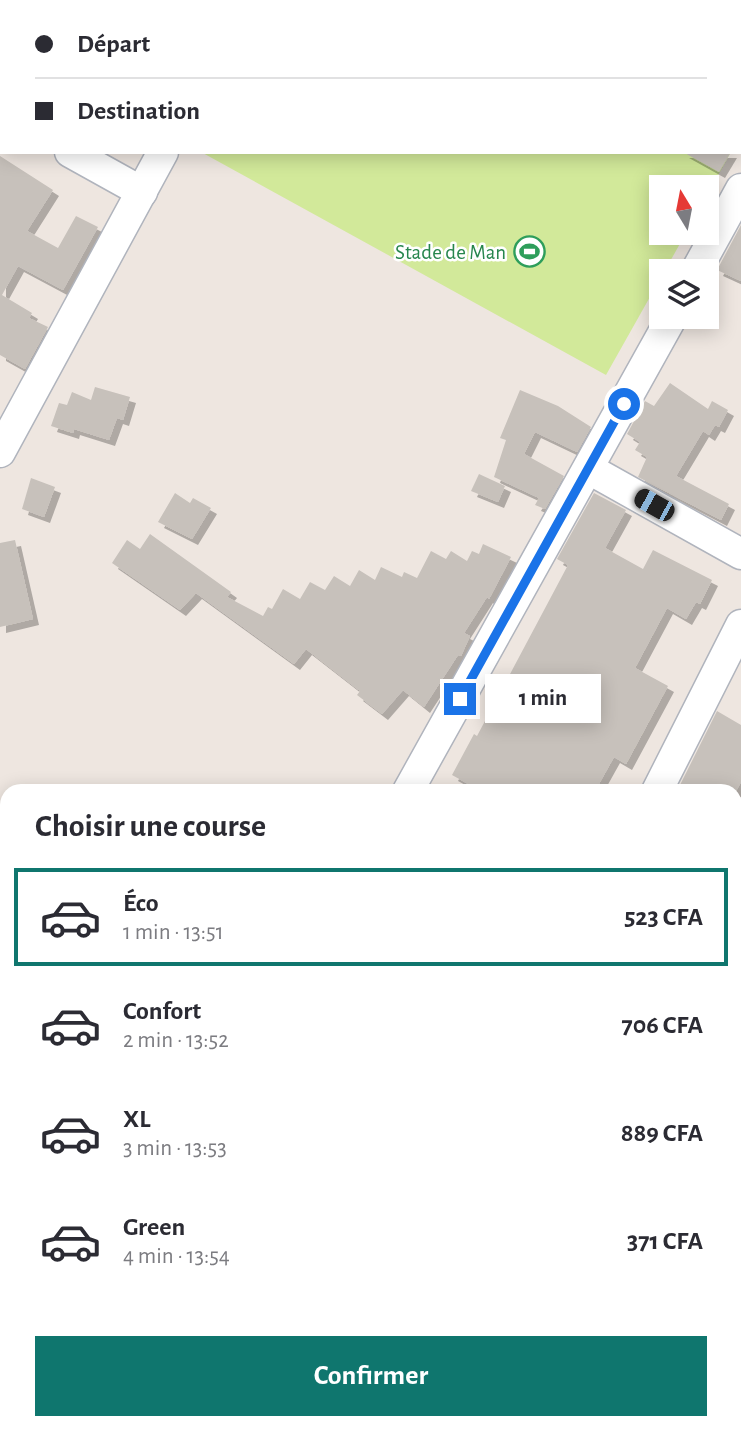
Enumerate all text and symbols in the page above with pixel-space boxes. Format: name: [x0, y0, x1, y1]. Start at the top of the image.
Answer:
text: Départ: [77, 31, 150, 57]
text: Destination: [77, 98, 200, 124]
north arrow: [649, 175, 719, 245]
map controls: [649, 175, 719, 329]
sports icon: Stade de Man: [512, 235, 546, 269]
place label: Stade de Man: [395, 242, 506, 263]
button: layers: [649, 259, 719, 329]
route start: [608, 388, 640, 420]
car: [631, 486, 678, 524]
callout: 1 min: [484, 674, 600, 724]
route end: [444, 683, 476, 715]
text: 1 min: [519, 687, 567, 710]
text: Choisir une course: [35, 810, 266, 842]
icon: car: [39, 886, 102, 949]
text: Éco: [123, 890, 159, 916]
text: 523 CFA: [624, 904, 703, 930]
text: 1 min · 13:51: [123, 921, 224, 944]
icon: car: [39, 994, 102, 1057]
text: Confort: [123, 998, 201, 1024]
text: 706 CFA: [621, 1012, 703, 1038]
text: 2 min · 13:52: [123, 1029, 229, 1052]
icon: car: [39, 1102, 102, 1165]
text: XL: [123, 1106, 150, 1132]
text: 889 CFA: [621, 1120, 703, 1146]
text: 3 min · 13:53: [123, 1137, 227, 1160]
icon: car: [39, 1210, 102, 1273]
text: Green: [123, 1214, 185, 1240]
text: 371 CFA: [627, 1228, 703, 1254]
text: 4 min · 13:54: [123, 1245, 230, 1268]
button: Confirmer: [35, 1336, 707, 1416]

